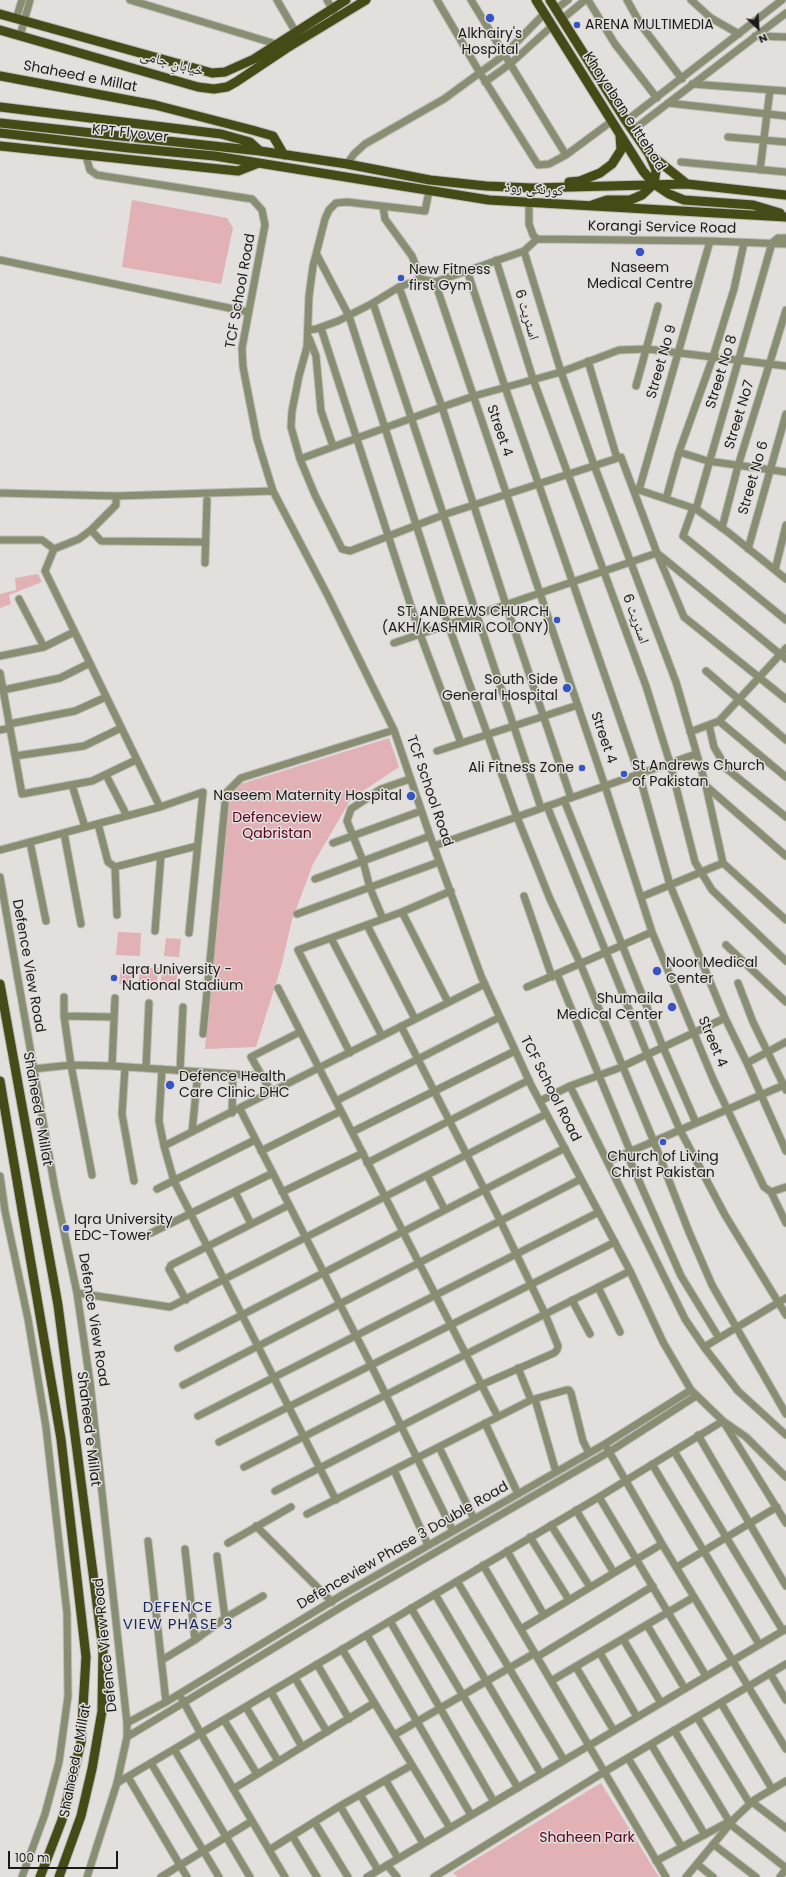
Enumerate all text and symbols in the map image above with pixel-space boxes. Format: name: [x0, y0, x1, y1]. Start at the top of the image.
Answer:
north arrow: [738, 8, 778, 48]
marker: Alkhairy's Hospital: [484, 12, 496, 24]
place label: ARENA MULTIMEDIA: [585, 17, 714, 33]
marker: ARENA MULTIMEDIA: [572, 20, 582, 30]
place label: Alkhairy's Hospital: [458, 26, 522, 58]
text: N: [756, 30, 770, 48]
street label: خیابانِ جامی: [138, 47, 206, 81]
street label: Khayaban e Ittehad: [579, 49, 669, 175]
street label: Shaheed e Millat: [22, 58, 138, 96]
street label: KPT Flyover: [91, 122, 169, 146]
street label: کورنگی روڈ: [504, 180, 564, 200]
street label: Korangi Service Road: [588, 218, 736, 238]
street label: TCF School Road: [223, 232, 259, 350]
marker: Naseem Medical Centre: [634, 246, 646, 258]
place label: Naseem Medical Centre: [587, 260, 693, 292]
place label: New Fitness first Gym: [409, 262, 491, 294]
marker: New Fitness first Gym: [396, 273, 406, 283]
street label: اسٹریٹ 6: [510, 288, 542, 342]
street label: Street No 9: [643, 323, 681, 401]
street label: Street No 8: [703, 333, 741, 411]
street label: Street No7: [722, 379, 758, 451]
street label: Street 4: [482, 403, 516, 459]
street label: Street No 6: [735, 439, 773, 517]
street label: اسٹریٹ 6: [618, 592, 652, 646]
place label: ST. ANDREWS CHURCH (AKH/KASHMIR COLONY): [382, 604, 549, 636]
marker: ST. ANDREWS CHURCH (AKH/KASHMIR COLONY): [552, 615, 562, 625]
place label: South Side General Hospital: [442, 672, 558, 704]
marker: South Side General Hospital: [561, 682, 573, 694]
street label: Street 4: [586, 710, 620, 766]
street label: TCF School Road: [402, 733, 456, 849]
place label: St Andrews Church of Pakistan: [632, 758, 765, 790]
place label: Ali Fitness Zone: [468, 760, 574, 776]
marker: Ali Fitness Zone: [577, 763, 587, 773]
marker: St Andrews Church of Pakistan: [619, 769, 629, 779]
place label: Naseem Maternity Hospital: [213, 788, 402, 804]
marker: Naseem Maternity Hospital: [405, 790, 417, 802]
park label: Defenceview Qabristan: [232, 810, 322, 842]
street label: Defence View Road: [8, 898, 48, 1034]
place label: Noor Medical Center: [666, 955, 758, 988]
place label: Iqra University - National Stadium: [122, 962, 243, 994]
marker: Noor Medical Center: [651, 965, 663, 977]
marker: Iqra University - National Stadium: [109, 973, 119, 983]
place label: Shumaila Medical Center: [557, 991, 663, 1024]
marker: Shumaila Medical Center: [666, 1001, 678, 1013]
street label: Street 4: [694, 1014, 730, 1070]
street label: TCF School Road: [516, 1033, 584, 1145]
street label: Shaheed e Millat: [19, 1051, 55, 1167]
place label: Defence Health Care Clinic DHC: [179, 1069, 290, 1102]
marker: Defence Health Care Clinic DHC: [164, 1079, 176, 1091]
marker: Church of Living Christ Pakistan: [658, 1137, 668, 1147]
place label: Church of Living Christ Pakistan: [607, 1149, 719, 1182]
place label: Iqra University EDC-Tower: [74, 1212, 173, 1244]
marker: Iqra University EDC-Tower: [61, 1223, 71, 1233]
street label: Defence View Road: [74, 1252, 112, 1388]
street label: Shaheed e Millat: [73, 1371, 103, 1487]
street label: Defenceview Phase 3 Double Road: [294, 1478, 512, 1614]
street label: Defence View Road: [91, 1577, 121, 1713]
district label: DEFENCE VIEW PHASE 3: [123, 1599, 233, 1634]
street label: Shaheed e Millat: [57, 1703, 95, 1819]
park label: Shaheen Park: [539, 1830, 635, 1846]
scale bar: [10, 1843, 120, 1869]
text: 100 m: [15, 1849, 49, 1866]

